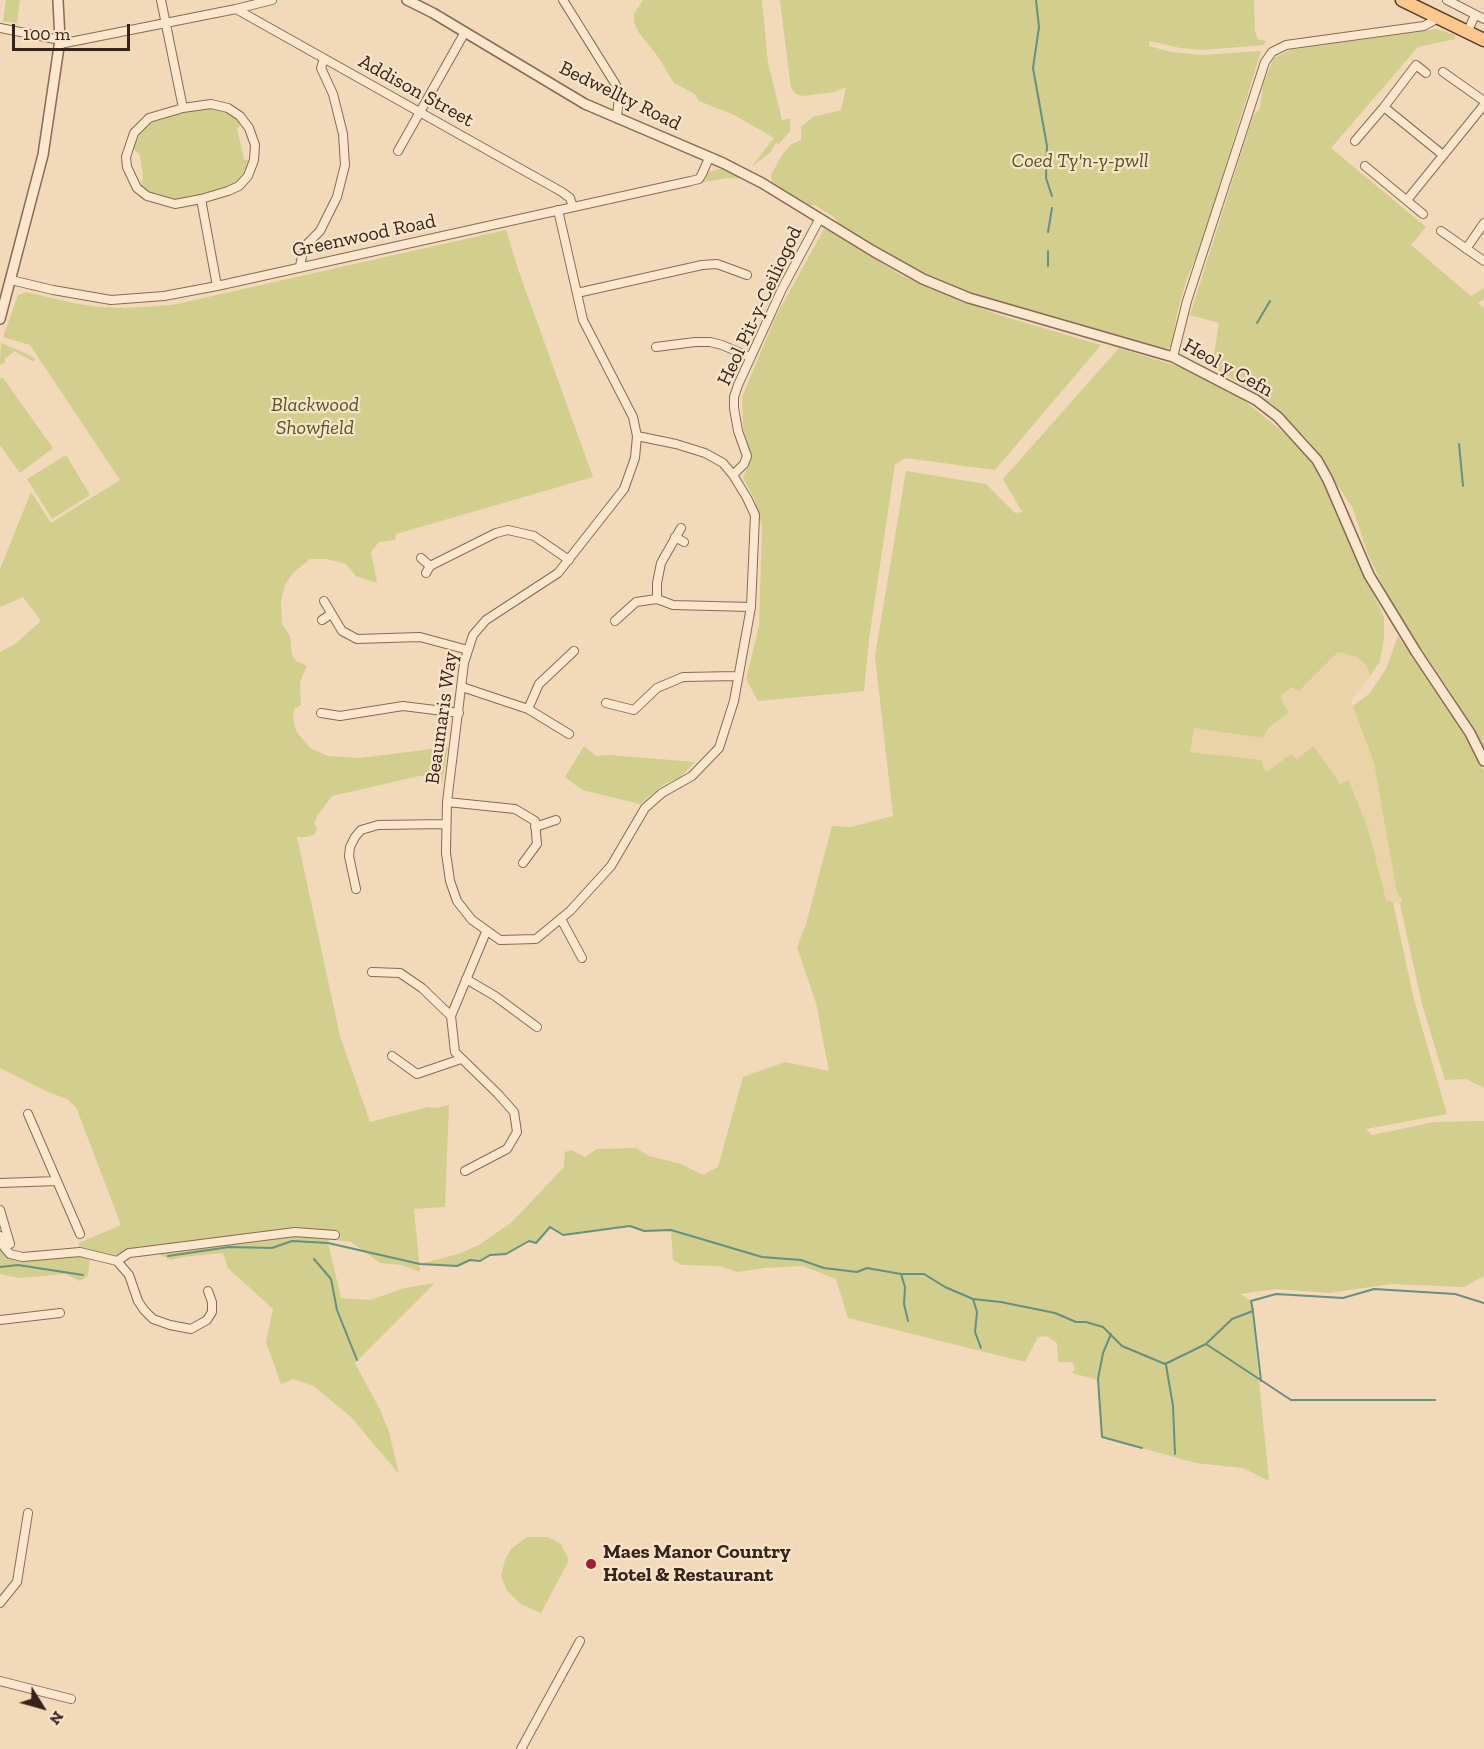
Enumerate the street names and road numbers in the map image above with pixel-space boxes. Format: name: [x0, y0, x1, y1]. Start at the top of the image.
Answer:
street label: Addison Street: [354, 49, 478, 133]
street label: Bedwellty Road: [555, 56, 685, 136]
street label: Greenwood Road: [290, 209, 438, 263]
street label: Heol Pit-y-Ceiliogod: [713, 222, 807, 390]
street label: Heol y Cefn: [1179, 333, 1277, 403]
street label: Beaumaris Way: [421, 650, 463, 786]

